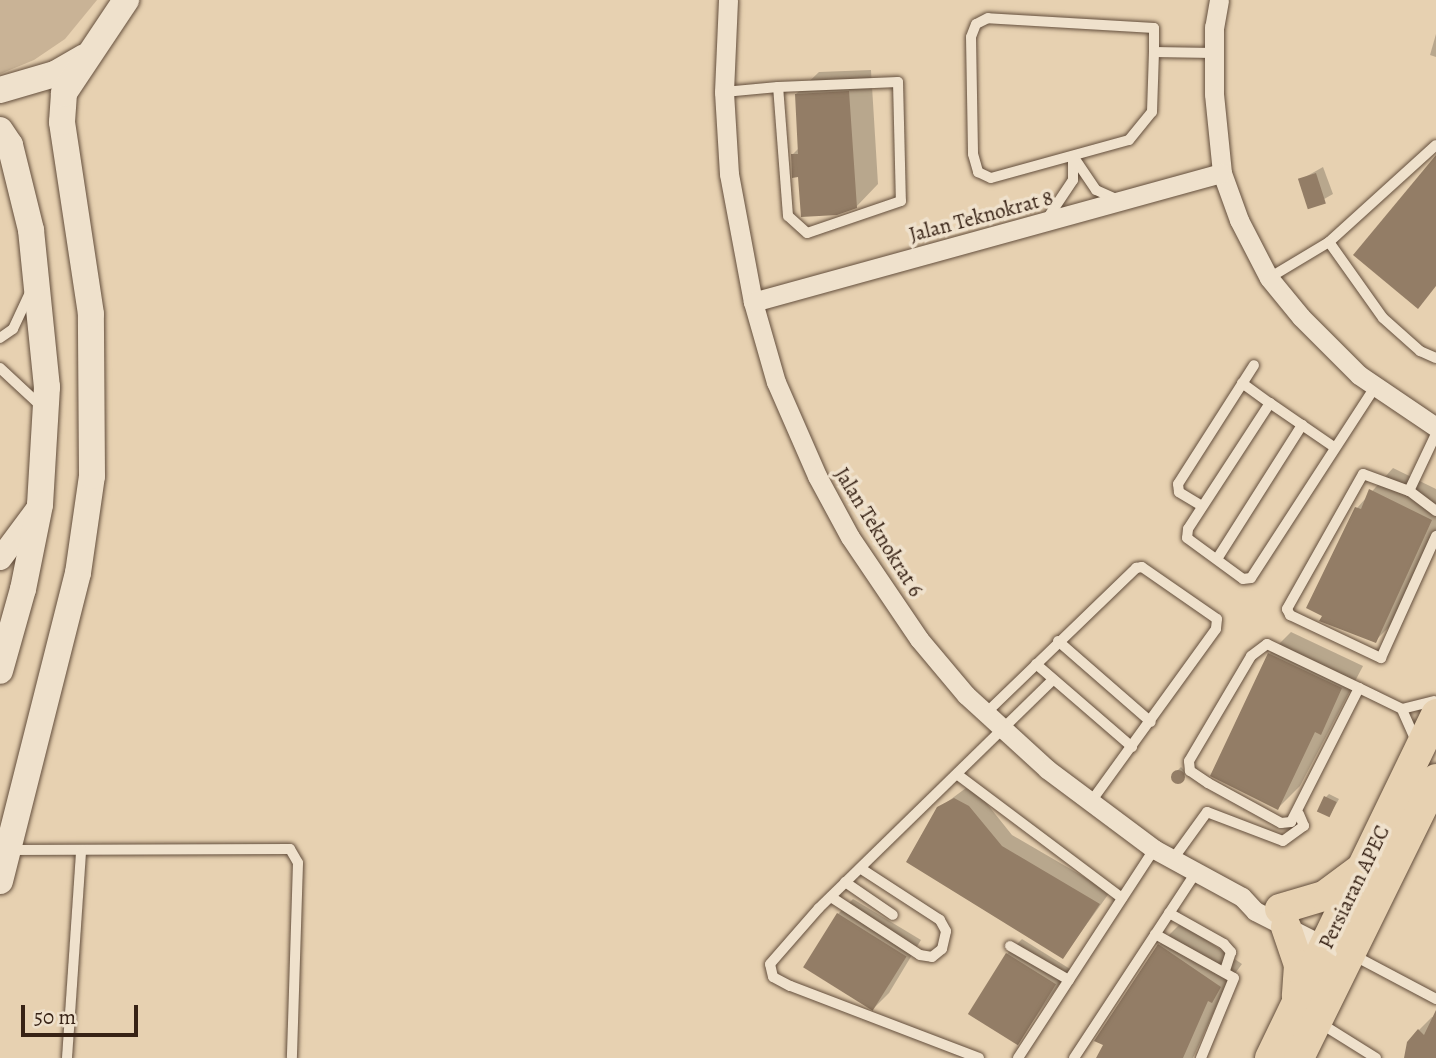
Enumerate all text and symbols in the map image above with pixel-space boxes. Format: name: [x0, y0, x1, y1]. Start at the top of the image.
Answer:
street label: Jalan Teknokrat 8: [906, 185, 1056, 247]
street label: Jalan Teknokrat 6: [829, 463, 929, 601]
street label: Persiaran APEC: [1313, 821, 1395, 953]
scale bar: [24, 992, 142, 1036]
text: 50 m: [34, 1003, 76, 1031]

